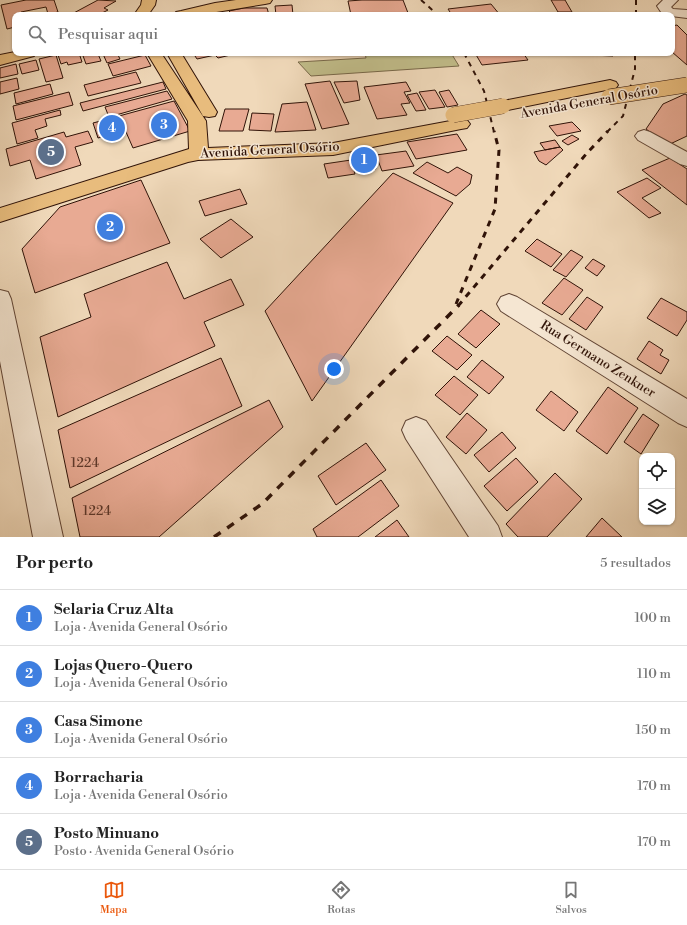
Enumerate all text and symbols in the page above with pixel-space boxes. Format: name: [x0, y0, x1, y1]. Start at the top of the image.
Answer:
search box: [12, 12, 675, 56]
icon: search: [26, 23, 48, 45]
text: Pesquisar aqui: [58, 25, 158, 44]
street label: Avenida General Osório: [518, 82, 659, 122]
pin: 3: [151, 110, 177, 140]
pin: 4: [99, 113, 125, 143]
pin: 5: [38, 137, 64, 167]
street label: Avenida General Osório: [199, 138, 340, 162]
pin: 1: [351, 145, 377, 175]
pin: 2: [97, 212, 123, 242]
street label: Rua Germano Zenkner: [537, 317, 659, 401]
your location: [324, 359, 344, 379]
map controls: [639, 453, 675, 525]
button: locate: [639, 453, 675, 489]
house number: 1224: [71, 455, 100, 471]
button: layers: [639, 489, 675, 525]
house number: 1224: [83, 503, 112, 519]
text: Por perto: [16, 552, 93, 574]
text: 5 resultados: [600, 555, 671, 571]
text: Selaria Cruz Alta: [54, 600, 174, 619]
text: 1: [26, 610, 32, 626]
text: 100 m: [635, 610, 671, 626]
text: Loja · Avenida General Osório: [54, 619, 228, 635]
text: Lojas Quero-Quero: [54, 656, 193, 675]
text: 2: [25, 666, 33, 682]
text: 110 m: [637, 666, 671, 682]
text: Loja · Avenida General Osório: [54, 675, 228, 691]
text: Casa Simone: [54, 712, 143, 731]
text: 3: [25, 722, 33, 738]
text: 150 m: [636, 722, 671, 738]
text: Loja · Avenida General Osório: [54, 731, 228, 747]
text: Borracharia: [54, 768, 143, 787]
text: 4: [25, 778, 33, 794]
text: 170 m: [637, 778, 671, 794]
text: Loja · Avenida General Osório: [54, 787, 228, 803]
text: Posto Minuano: [54, 824, 159, 843]
text: 5: [25, 834, 33, 850]
text: 170 m: [637, 834, 671, 850]
text: Posto · Avenida General Osório: [54, 843, 234, 859]
tab: Mapa: [100, 879, 127, 917]
tab: Rotas: [327, 879, 355, 917]
tab: Salvos: [555, 879, 587, 917]

